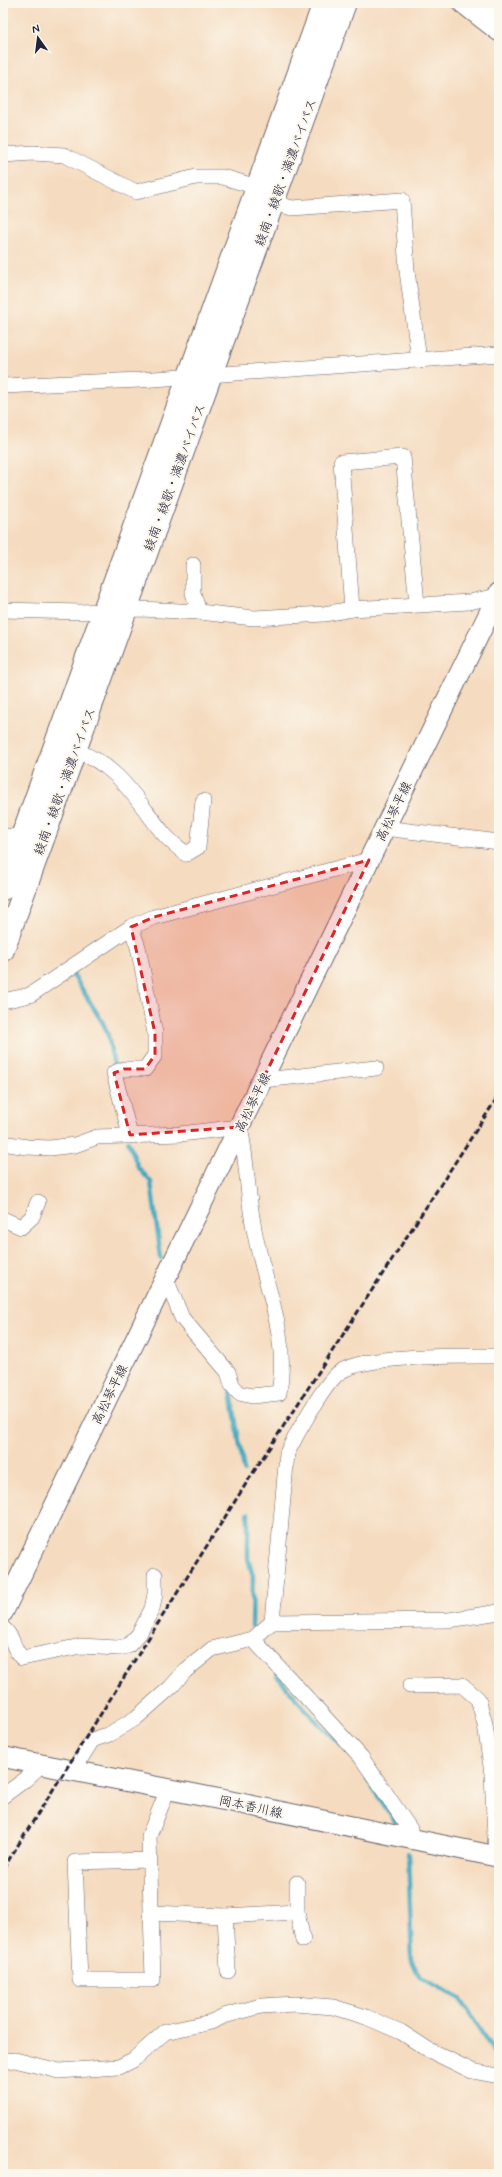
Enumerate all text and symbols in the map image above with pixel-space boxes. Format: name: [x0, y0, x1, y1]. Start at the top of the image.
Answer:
north arrow: [18, 18, 58, 58]
text: N: [31, 22, 41, 37]
street label: 綾南・綾歌・満濃バイパス: [252, 96, 321, 249]
street label: 綾南・綾歌・満濃バイパス: [141, 401, 210, 554]
street label: 綾南・綾歌・満濃バイパス: [31, 705, 100, 858]
street label: 高松琴平線: [372, 778, 417, 845]
street label: 高松琴平線: [231, 1069, 276, 1136]
street label: 高松琴平線: [88, 1361, 133, 1428]
street label: 岡本香川線: [217, 1792, 285, 1823]

